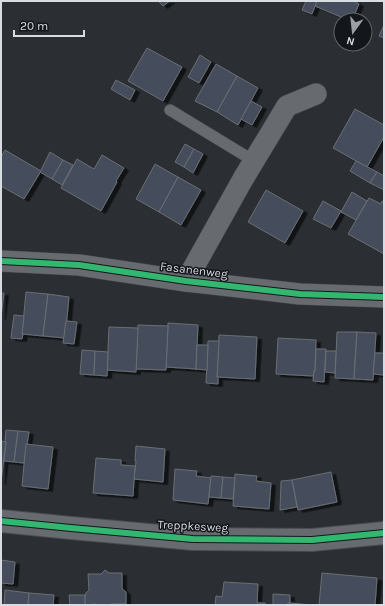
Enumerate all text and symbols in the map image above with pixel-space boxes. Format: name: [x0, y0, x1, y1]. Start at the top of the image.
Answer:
scale bar: [14, 12, 84, 38]
north arrow: [333, 12, 373, 52]
text: 20 m: [20, 19, 48, 33]
text: N: [345, 34, 356, 48]
street label: Fasanenweg: [160, 259, 229, 281]
street label: Treppkesweg: [157, 517, 229, 535]

